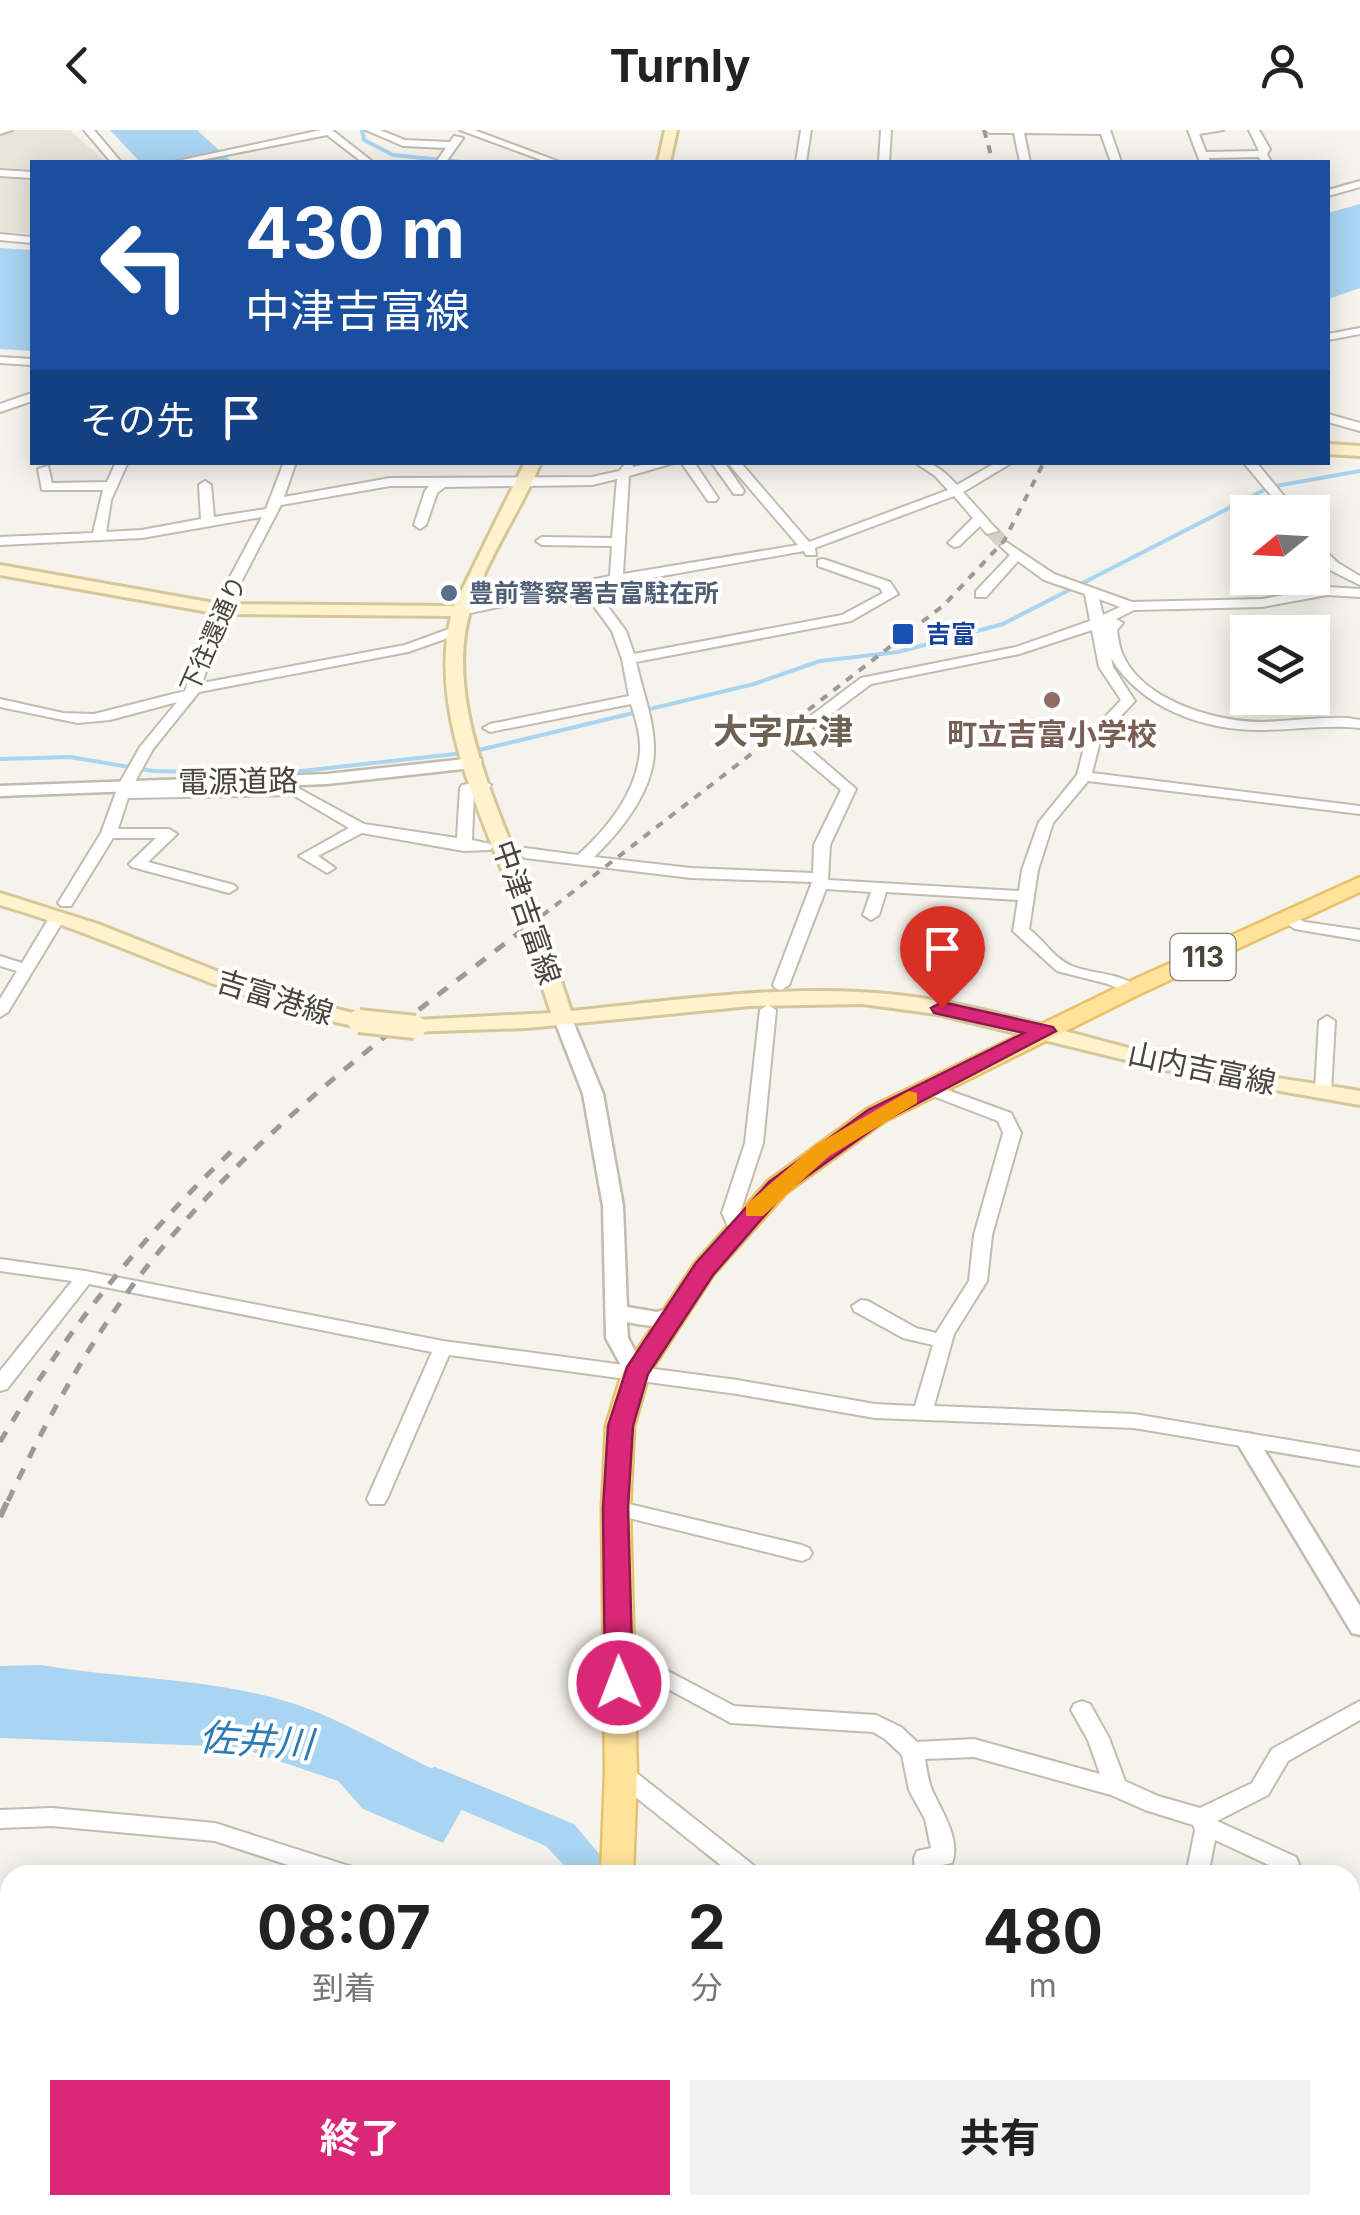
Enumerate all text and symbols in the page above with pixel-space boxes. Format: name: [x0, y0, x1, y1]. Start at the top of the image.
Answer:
icon: back: [50, 38, 105, 93]
text: Turnly: [609, 38, 751, 93]
icon: person: [1255, 38, 1310, 93]
text: 430 m: [245, 190, 465, 275]
icon: left: [80, 200, 210, 330]
text: 中津吉富線: [245, 283, 470, 338]
icon: arrive: [214, 390, 269, 445]
text: その先: [80, 397, 194, 443]
north arrow: [1230, 495, 1330, 595]
map controls: [1230, 495, 1330, 715]
street label: 下往還通り: [174, 571, 252, 697]
place label: 豊前警察署吉富駐在所: [469, 578, 719, 608]
marker: 豊前警察署吉富駐在所: [438, 582, 460, 604]
button: layers: [1230, 615, 1330, 715]
place label: 吉富: [926, 619, 976, 649]
marker: 吉富: [890, 621, 916, 647]
marker: 町立吉富小学校: [1041, 689, 1063, 711]
district label: 大字広津: [713, 710, 853, 752]
place label: 町立吉富小学校: [947, 716, 1157, 752]
street label: 電源道路: [178, 762, 298, 800]
street label: 中津吉富線: [486, 835, 568, 989]
pin: [900, 906, 985, 1009]
icon: arrive: [915, 921, 970, 976]
road number: 113: [1170, 934, 1236, 980]
street label: 吉富港線: [212, 962, 338, 1032]
street label: 山内吉富線: [1125, 1035, 1279, 1101]
position arrow: [567, 1631, 671, 1735]
water label: 佐井川: [198, 1713, 318, 1767]
text: 08:07: [257, 1891, 431, 1963]
text: 2: [688, 1891, 726, 1963]
text: 480: [983, 1895, 1103, 1967]
text: m: [1029, 1966, 1057, 2005]
text: 到着: [312, 1968, 376, 2007]
text: 分: [691, 1968, 723, 2007]
button: 終了: [50, 2080, 670, 2195]
button: 共有: [690, 2080, 1310, 2195]

